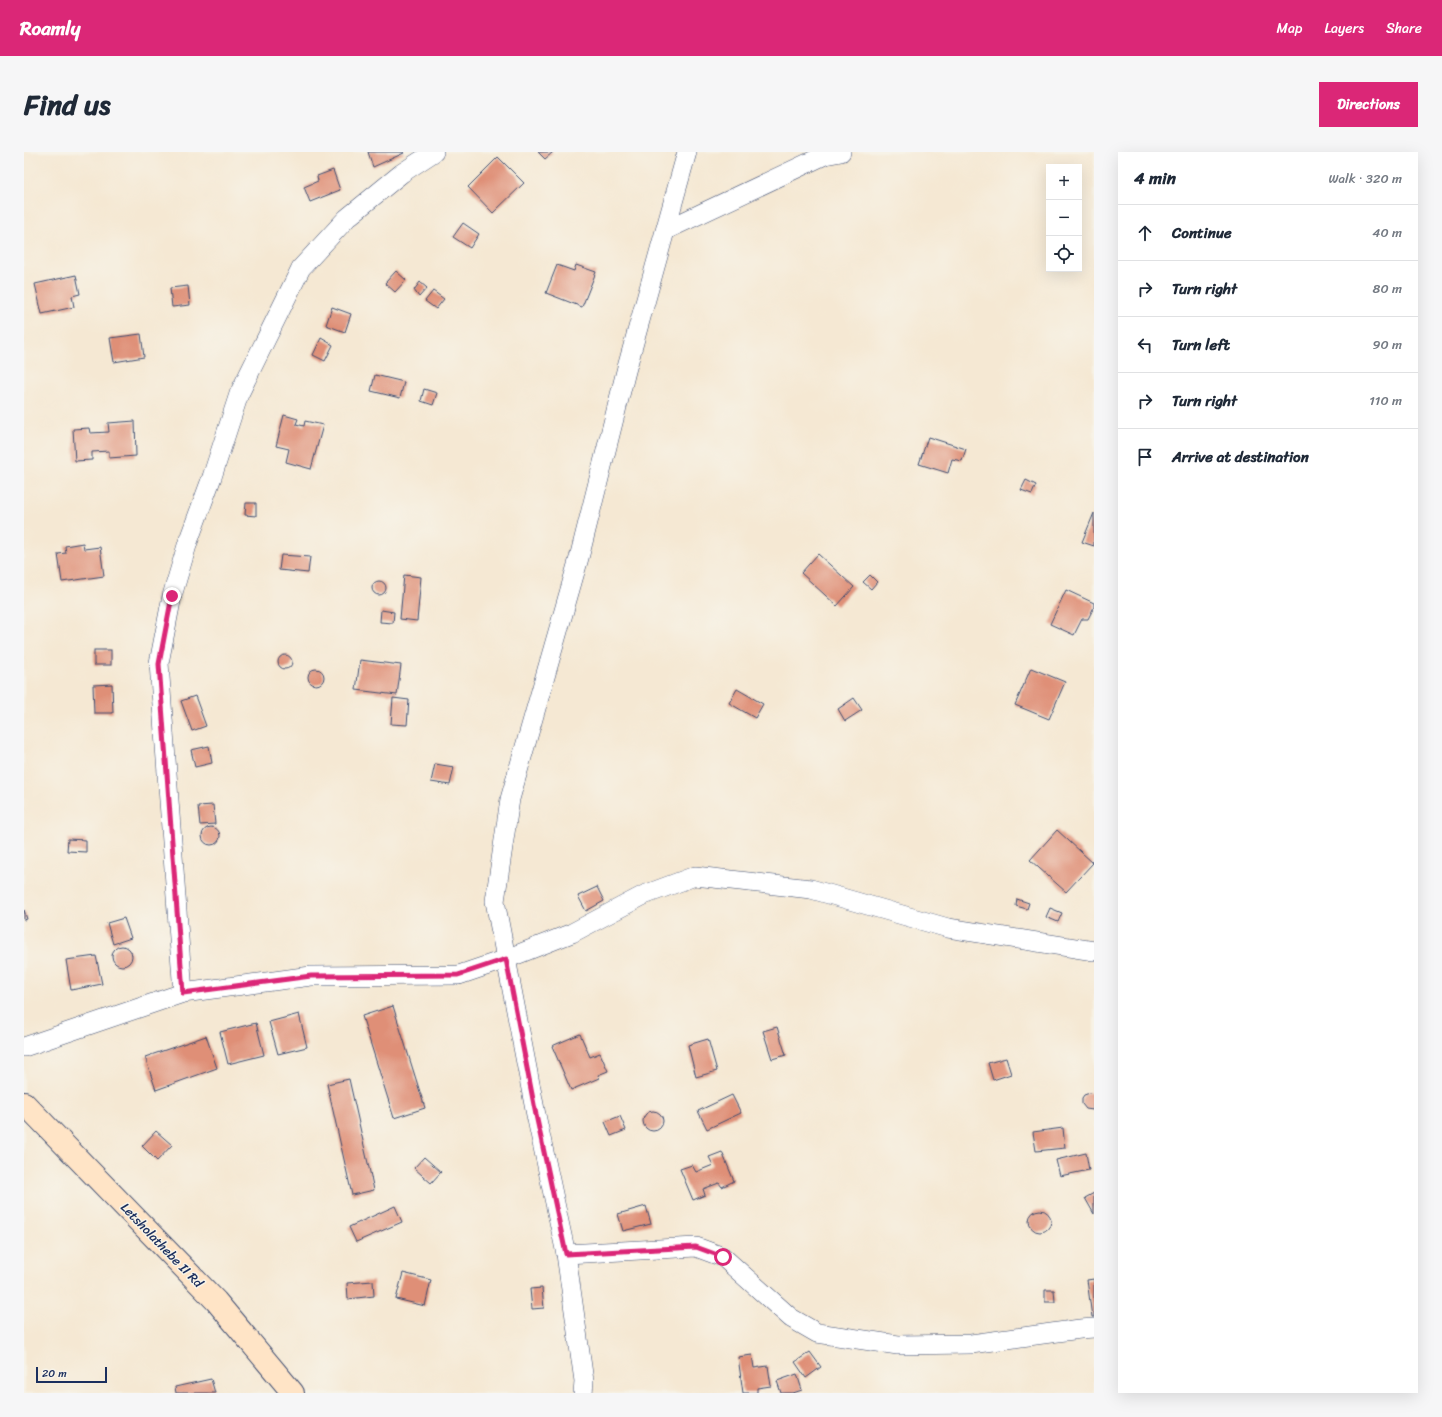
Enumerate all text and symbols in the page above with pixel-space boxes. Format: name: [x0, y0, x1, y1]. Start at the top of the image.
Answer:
text: Roamly: [20, 12, 80, 45]
text: Map: [1277, 16, 1302, 41]
text: Layers: [1324, 16, 1364, 41]
text: Share: [1386, 16, 1422, 41]
text: Find us: [24, 80, 111, 129]
button: Directions: [1319, 82, 1418, 127]
text: 4 min: [1134, 163, 1176, 193]
map controls: [1046, 164, 1082, 272]
button: +: [1046, 164, 1082, 200]
text: Walk · 320 m: [1328, 167, 1402, 190]
button: −: [1046, 200, 1082, 236]
text: Continue: [1172, 220, 1232, 246]
text: 40 m: [1372, 221, 1402, 244]
icon: ahead: [1134, 222, 1156, 244]
button: locate: [1046, 236, 1082, 272]
text: Turn right: [1172, 276, 1237, 302]
text: 80 m: [1373, 277, 1402, 300]
icon: right: [1134, 278, 1156, 300]
text: Turn left: [1172, 332, 1230, 358]
text: 90 m: [1372, 333, 1402, 356]
icon: left: [1134, 334, 1156, 356]
text: Turn right: [1172, 388, 1237, 414]
text: 110 m: [1369, 389, 1402, 412]
icon: right: [1134, 390, 1156, 412]
text: Arrive at destination: [1172, 444, 1309, 470]
icon: arrive: [1134, 446, 1156, 468]
route end: [163, 587, 181, 605]
street label: Letsholathebe II Rd: [115, 1197, 210, 1294]
route start: [714, 1248, 732, 1266]
text: 20 m: [42, 1364, 67, 1383]
scale bar: [36, 1365, 107, 1384]

